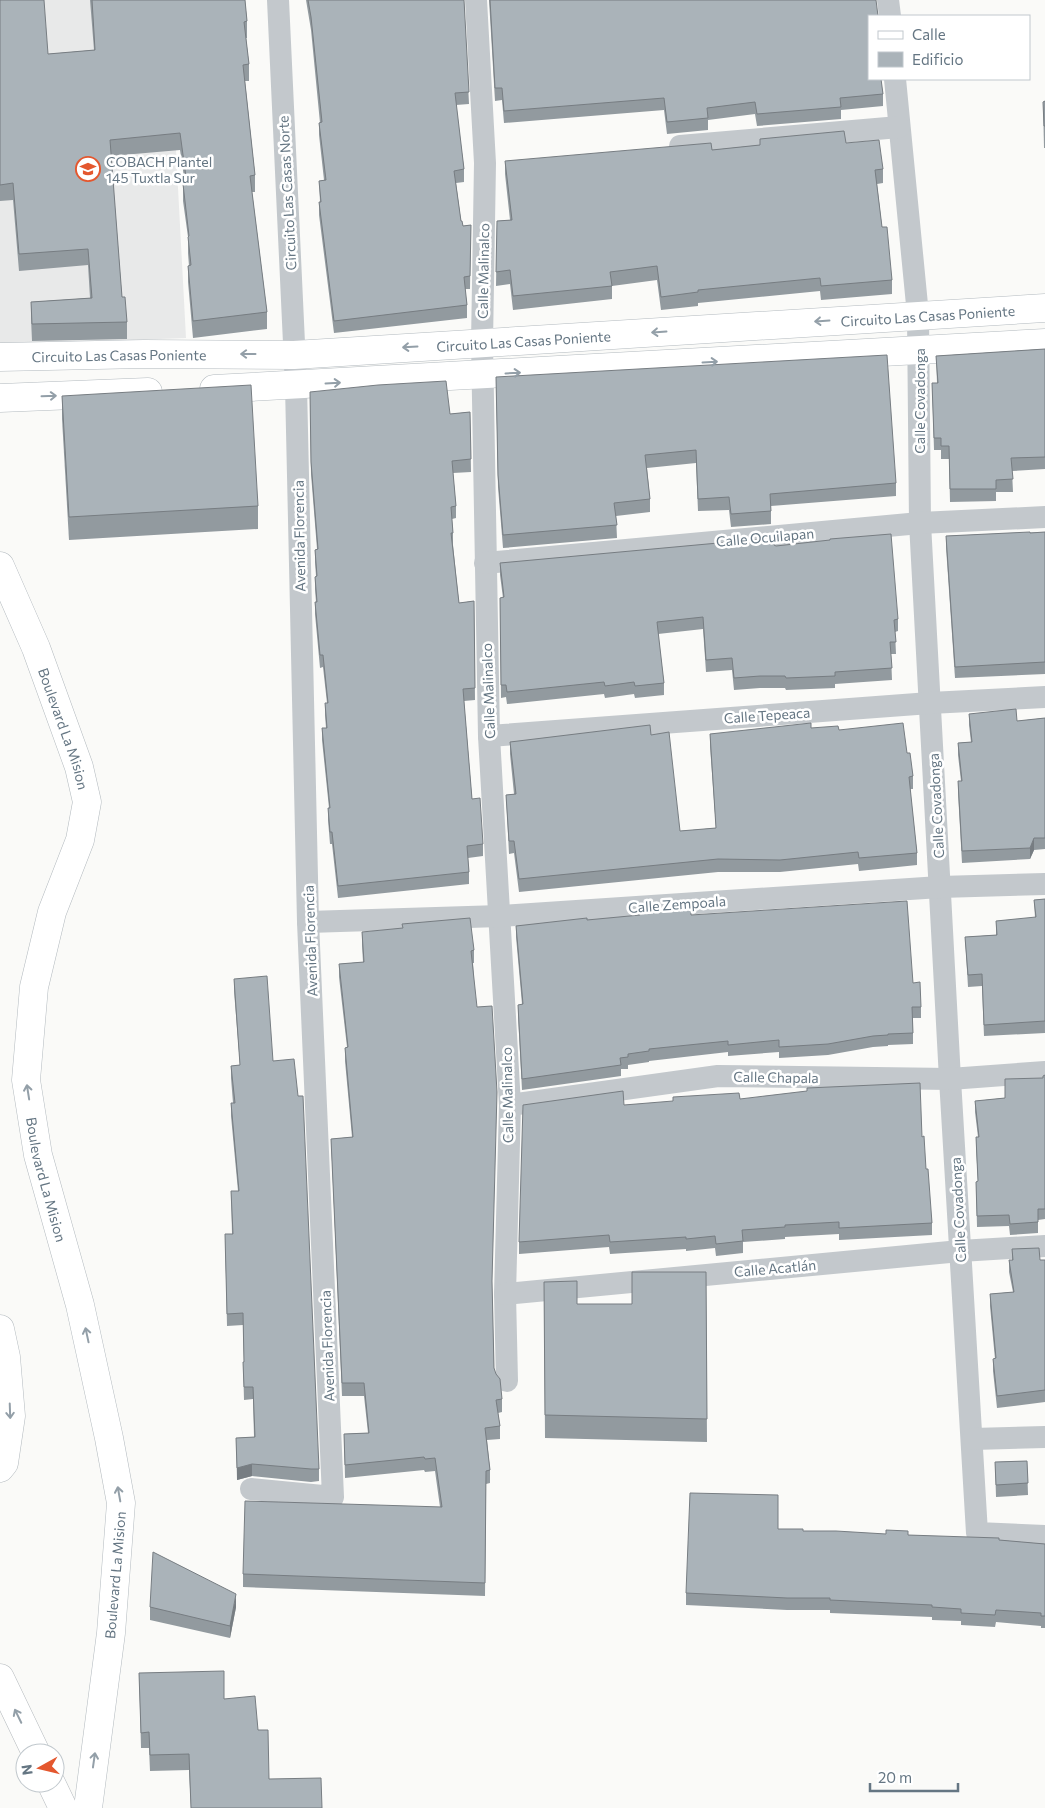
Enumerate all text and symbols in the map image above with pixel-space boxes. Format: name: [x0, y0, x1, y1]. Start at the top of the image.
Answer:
legend: [868, 15, 1030, 80]
text: Calle: [912, 25, 946, 43]
text: Edificio: [912, 50, 963, 68]
street label: Circuito Las Casas Norte: [274, 115, 300, 271]
place label: COBACH Plantel 145 Tuxtla Sur: [106, 153, 212, 186]
school or university icon: COBACH Plantel 145 Tuxtla Sur: [75, 156, 101, 182]
street label: Calle Malinalco: [474, 223, 492, 319]
street label: Circuito Las Casas Poniente: [840, 301, 1015, 329]
one-way arrow: [814, 317, 830, 326]
street label: Circuito Las Casas Poniente: [436, 327, 611, 355]
one-way arrow: [652, 327, 668, 336]
one-way arrow: [402, 343, 418, 352]
street label: Circuito Las Casas Poniente: [31, 345, 206, 365]
street label: Calle Covadonga: [911, 348, 928, 454]
one-way arrow: [240, 349, 256, 359]
one-way arrow: [702, 357, 718, 366]
one-way arrow: [505, 369, 521, 378]
one-way arrow: [325, 379, 341, 388]
one-way arrow: [40, 391, 56, 400]
street label: Avenida Florencia: [290, 480, 308, 592]
street label: Calle Ocuilapan: [715, 524, 815, 550]
street label: Calle Malinalco: [478, 643, 498, 739]
street label: Boulevard La Mision: [35, 665, 92, 791]
street label: Calle Tepeaca: [723, 703, 811, 727]
street label: Calle Covadonga: [925, 753, 947, 859]
street label: Avenida Florencia: [300, 885, 320, 997]
street label: Calle Zempoala: [628, 892, 726, 916]
street label: Calle Malinalco: [498, 1047, 516, 1143]
street label: Calle Chapala: [733, 1068, 819, 1086]
one-way arrow: [23, 1084, 33, 1100]
street label: Boulevard La Mision: [24, 1116, 70, 1244]
street label: Calle Covadonga: [947, 1157, 969, 1263]
street label: Calle Acatlán: [733, 1256, 817, 1280]
street label: Avenida Florencia: [317, 1290, 337, 1402]
one-way arrow: [82, 1327, 91, 1343]
one-way arrow: [6, 1403, 15, 1419]
one-way arrow: [114, 1486, 124, 1502]
street label: Boulevard La Mision: [101, 1511, 129, 1639]
one-way arrow: [13, 1708, 23, 1723]
north arrow: [15, 1743, 65, 1793]
one-way arrow: [89, 1752, 99, 1768]
scale bar: [870, 1760, 958, 1792]
text: N: [17, 1763, 36, 1776]
text: 20 m: [878, 1768, 912, 1786]

